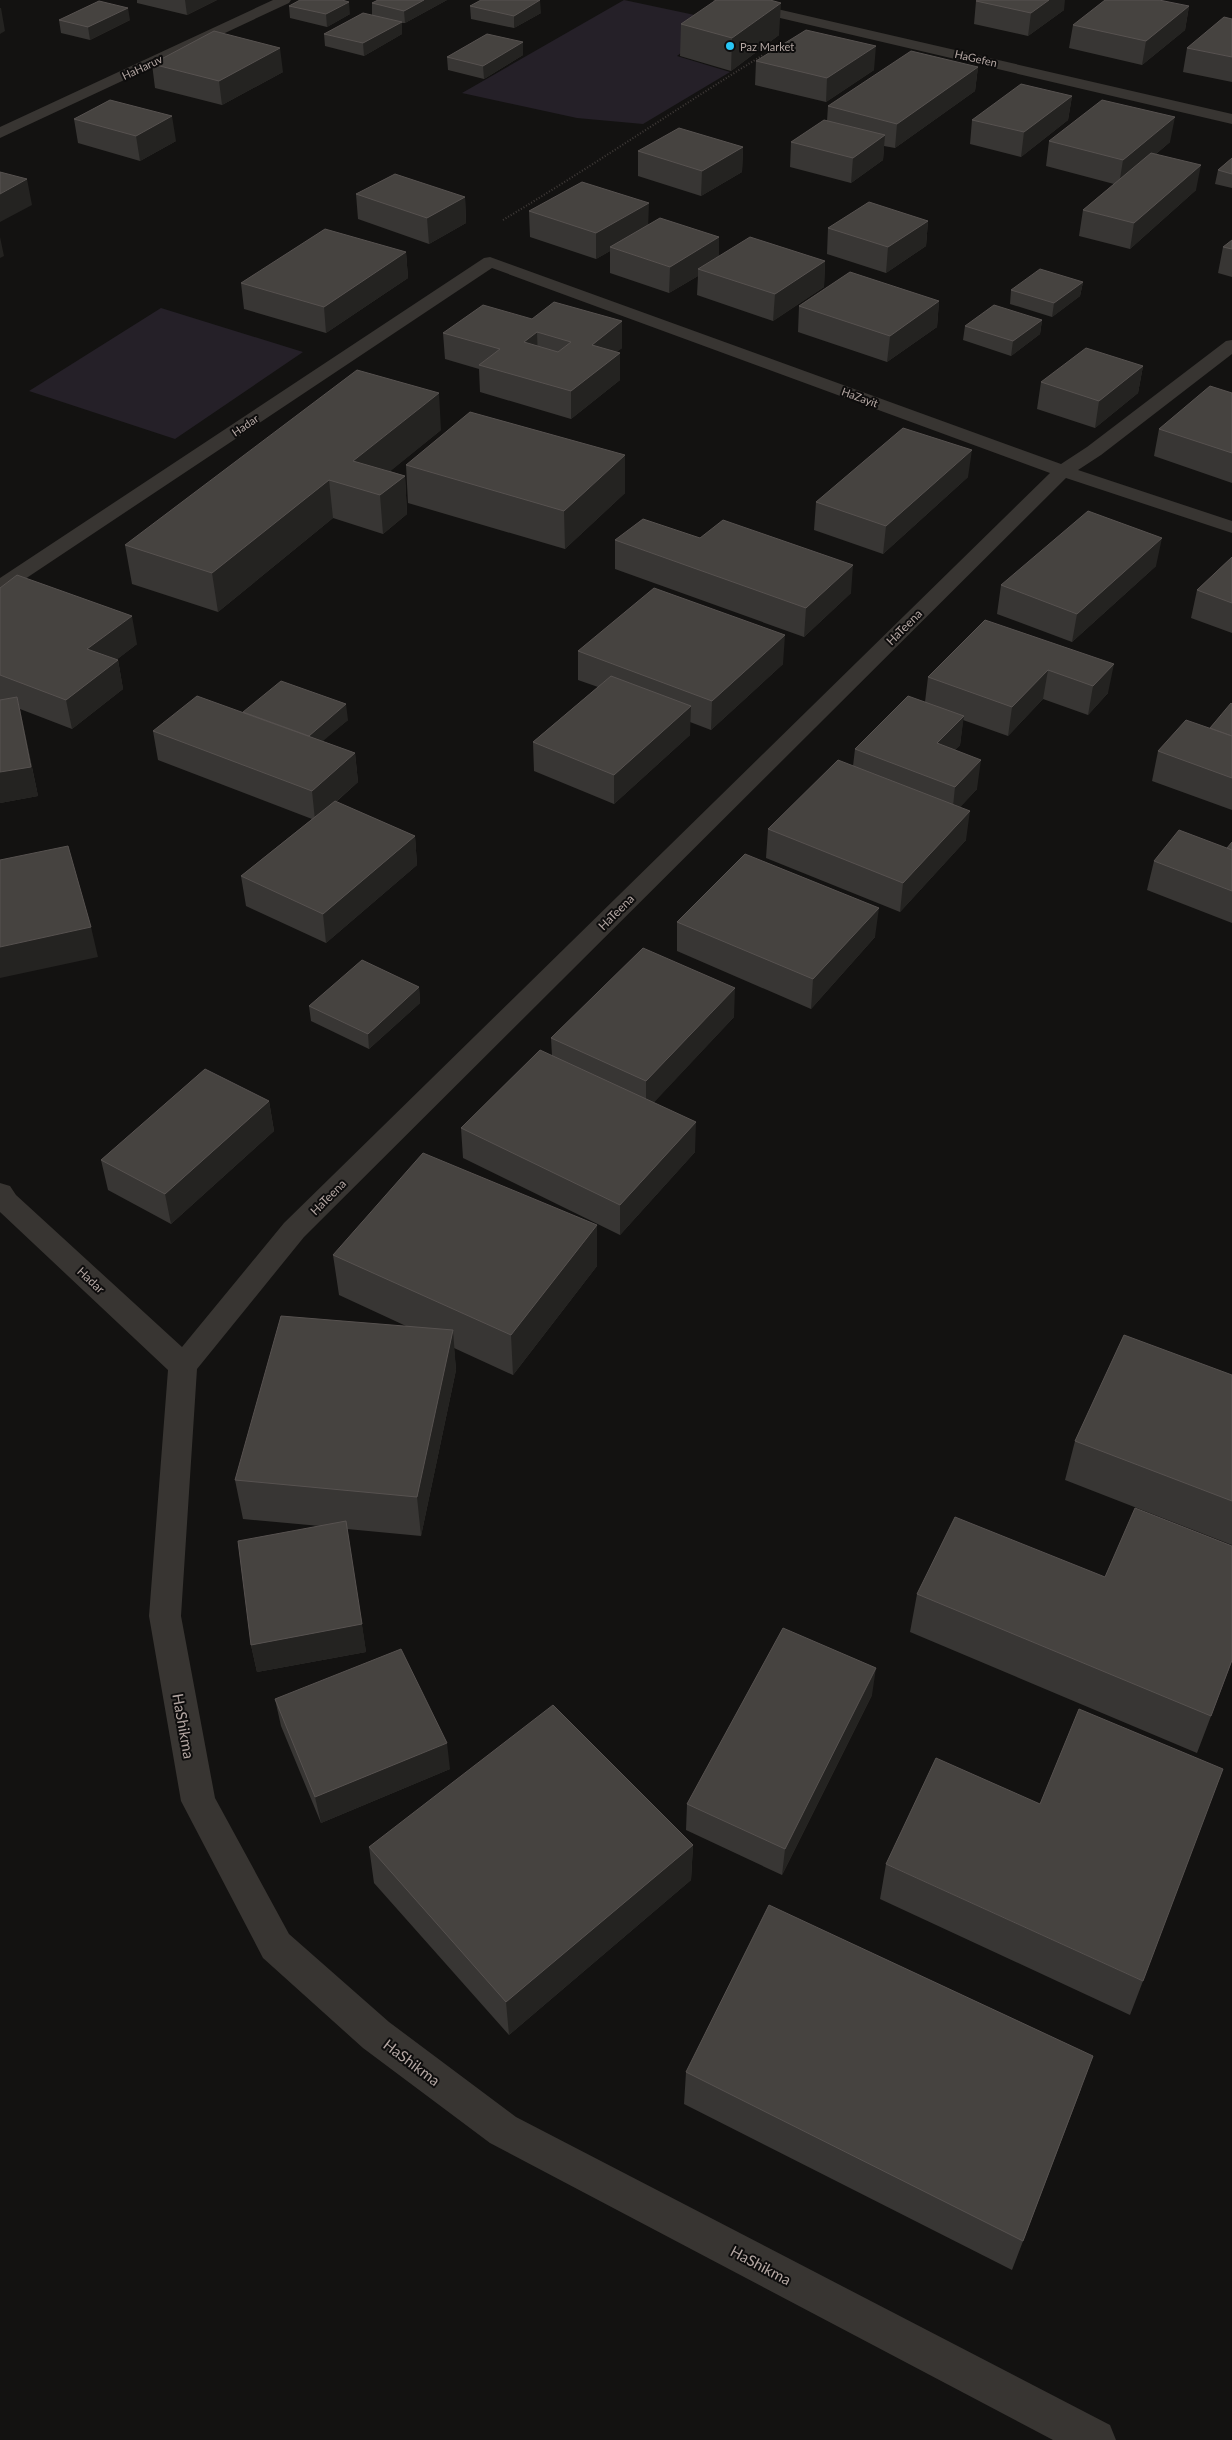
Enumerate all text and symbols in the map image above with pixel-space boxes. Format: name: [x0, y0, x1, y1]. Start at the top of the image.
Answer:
marker: Paz Market: [724, 40, 736, 52]
place label: Paz Market: [740, 40, 794, 53]
street label: HaGefen: [954, 47, 998, 69]
street label: HaHaruv: [120, 52, 165, 82]
street label: HaZayit: [840, 384, 880, 410]
street label: Hadar: [229, 411, 261, 439]
street label: HaTeena: [883, 606, 925, 648]
street label: HaTeena: [595, 891, 637, 933]
street label: HaTeena: [307, 1176, 349, 1218]
street label: Hadar: [74, 1264, 108, 1297]
street label: HaShikma: [169, 1692, 199, 1760]
street label: HaShikma: [380, 2035, 444, 2089]
street label: HaShikma: [728, 2242, 794, 2288]

